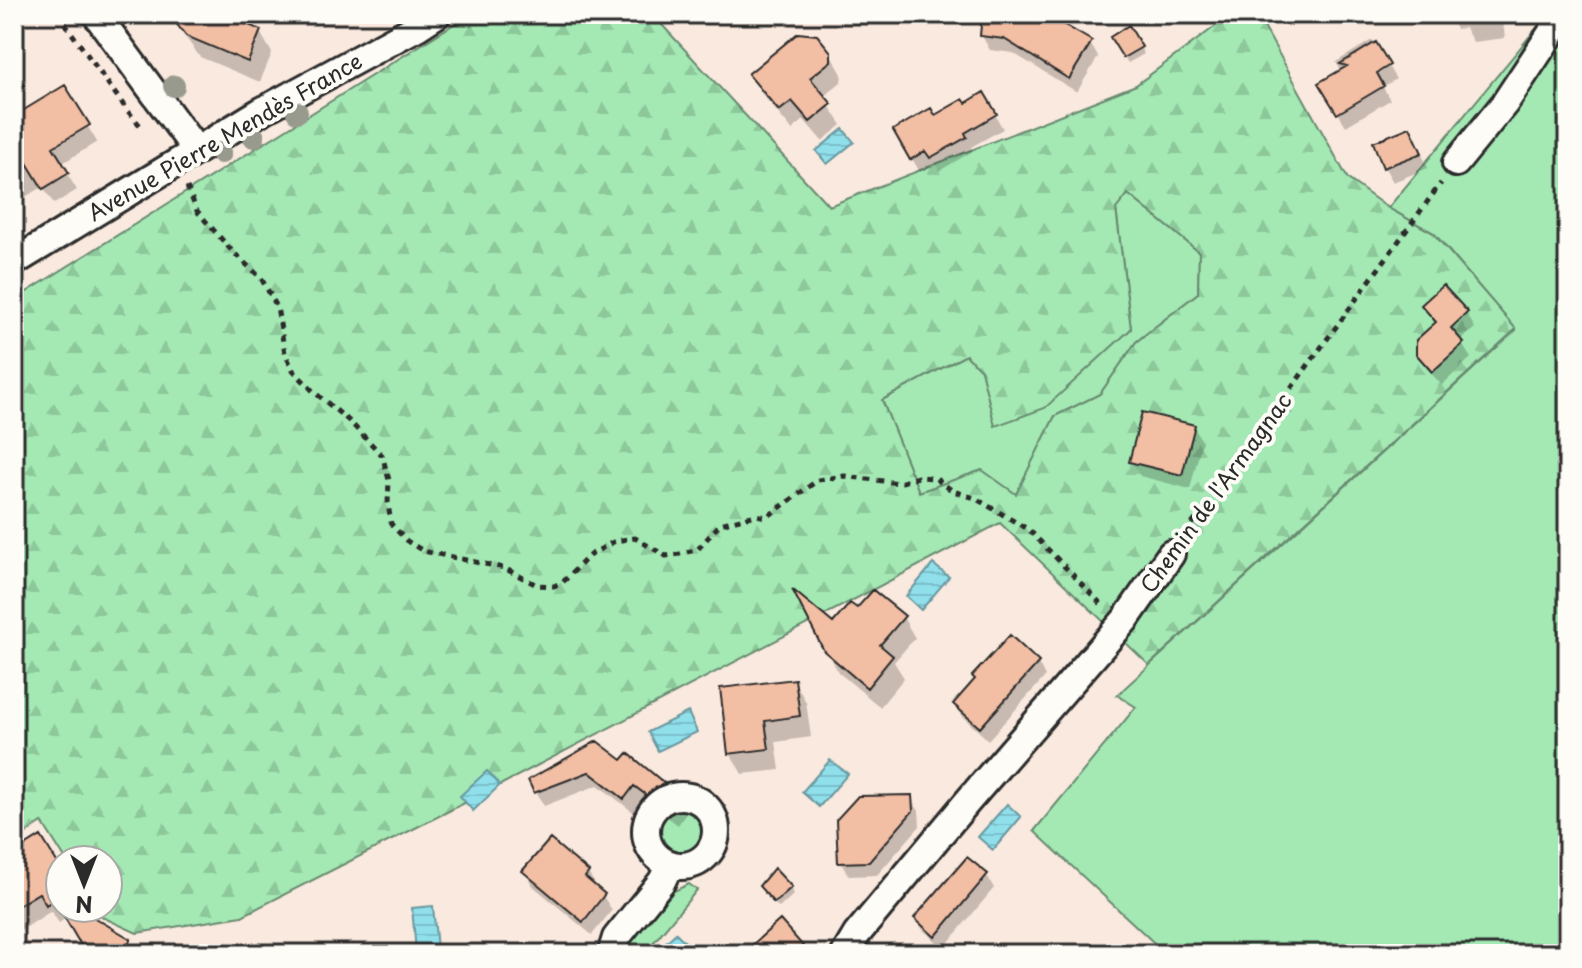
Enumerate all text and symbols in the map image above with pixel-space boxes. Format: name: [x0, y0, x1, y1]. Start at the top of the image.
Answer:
street label: Avenue Pierre Mendès France: [81, 43, 368, 228]
street label: Chemin de l'Armagnac: [1131, 385, 1299, 599]
north arrow: [44, 844, 124, 924]
text: N: [75, 889, 93, 922]

